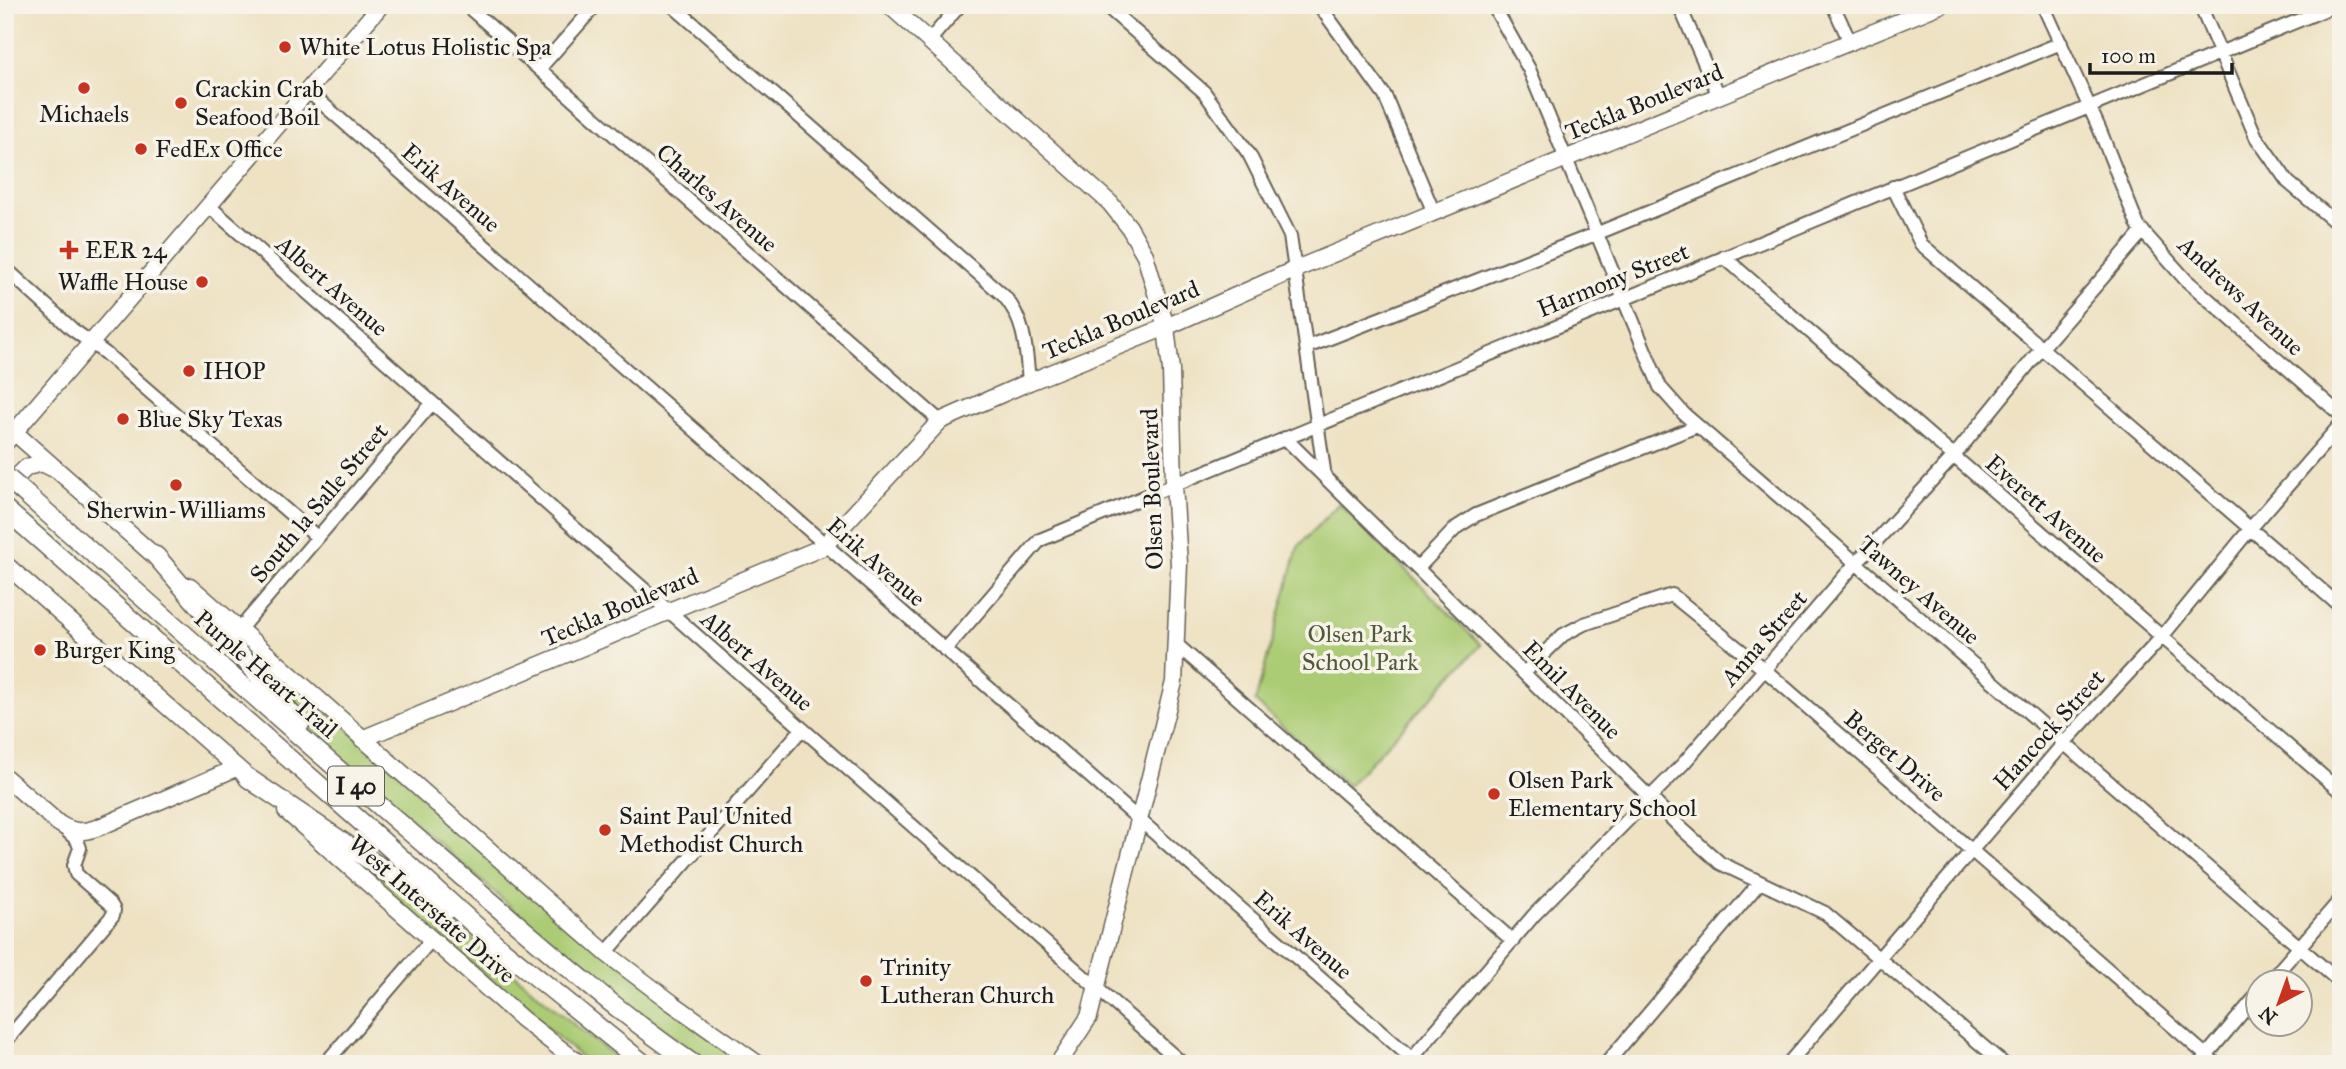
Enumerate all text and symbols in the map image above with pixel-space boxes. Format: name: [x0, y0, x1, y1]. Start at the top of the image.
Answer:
place label: White Lotus Holistic Spa: [299, 32, 552, 62]
scale bar: [2090, 32, 2232, 76]
marker: White Lotus Holistic Spa: [277, 39, 293, 55]
text: 100 m: [2101, 43, 2156, 69]
street label: Teckla Boulevard: [1561, 57, 1727, 147]
place label: Crackin Crab Seafood Boil: [195, 74, 324, 132]
marker: Michaels: [76, 80, 92, 96]
marker: Crackin Crab Seafood Boil: [173, 95, 189, 111]
place label: Michaels: [39, 99, 129, 129]
place label: FedEx Office: [155, 134, 283, 164]
street label: Erik Avenue: [395, 137, 507, 239]
street label: Charles Avenue: [650, 137, 784, 259]
marker: FedEx Office: [133, 141, 149, 157]
street label: Albert Avenue: [269, 228, 394, 343]
street label: Andrews Avenue: [2171, 229, 2310, 362]
place label: EER 24: [85, 235, 167, 265]
street label: Harmony Street: [1533, 236, 1694, 324]
marker: EER 24: [59, 240, 79, 260]
place label: Waffle House: [58, 267, 188, 297]
street label: Teckla Boulevard: [1038, 273, 1204, 367]
marker: Waffle House: [194, 274, 210, 290]
place label: IHOP: [203, 356, 266, 386]
marker: IHOP: [181, 363, 197, 379]
place label: Blue Sky Texas: [137, 404, 283, 434]
street label: Olsen Boulevard: [1134, 408, 1170, 570]
marker: Blue Sky Texas: [115, 411, 131, 427]
street label: South la Salle Street: [243, 417, 395, 589]
street label: Everett Avenue: [1979, 448, 2113, 570]
marker: Sherwin-Williams: [168, 477, 184, 493]
place label: Sherwin-Williams: [86, 495, 266, 525]
street label: Erik Avenue: [820, 511, 932, 613]
street label: Tawney Avenue: [1852, 529, 1986, 651]
street label: Teckla Boulevard: [537, 560, 703, 654]
street label: Anna Street: [1714, 584, 1814, 693]
street label: Albert Avenue: [694, 603, 819, 718]
street label: Purple Heart Trail: [188, 604, 344, 745]
park label: Olsen Park School Park: [1302, 619, 1419, 677]
street label: Emil Avenue: [1516, 634, 1628, 746]
place label: Burger King: [54, 635, 176, 665]
marker: Burger King: [32, 642, 48, 658]
street label: Hancock Street: [1987, 663, 2111, 797]
street label: Berget Drive: [1838, 704, 1952, 808]
place label: Olsen Park Elementary School: [1508, 765, 1697, 823]
road number: I 40: [328, 766, 384, 806]
marker: Olsen Park Elementary School: [1486, 786, 1502, 802]
place label: Saint Paul United Methodist Church: [619, 801, 803, 859]
marker: Saint Paul United Methodist Church: [597, 822, 613, 838]
street label: West Interstate Drive: [342, 828, 522, 990]
street label: Erik Avenue: [1247, 884, 1359, 986]
place label: Trinity Lutheran Church: [880, 952, 1054, 1010]
north arrow: [2244, 968, 2314, 1038]
marker: Trinity Lutheran Church: [858, 973, 874, 989]
text: N: [2255, 1001, 2282, 1029]

